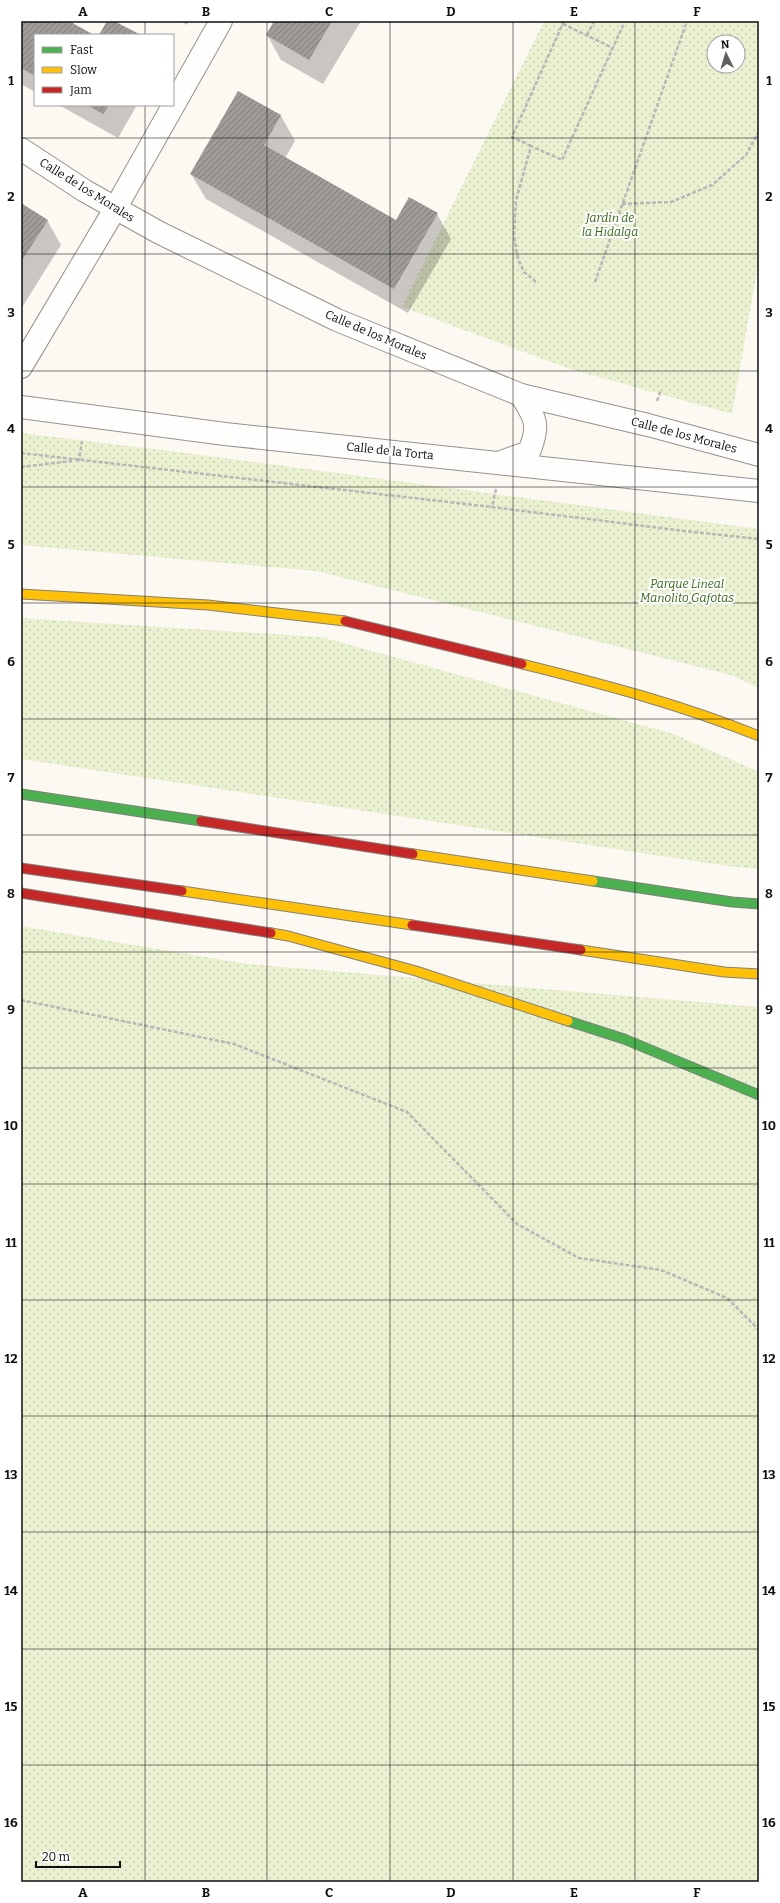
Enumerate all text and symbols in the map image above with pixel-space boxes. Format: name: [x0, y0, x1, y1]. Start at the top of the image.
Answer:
text: A: [78, 4, 88, 19]
text: B: [202, 4, 210, 19]
text: C: [325, 4, 333, 19]
text: D: [446, 4, 456, 19]
text: E: [570, 4, 578, 19]
text: F: [693, 4, 701, 19]
legend: [34, 34, 174, 106]
north arrow: [706, 34, 746, 74]
text: N: [720, 38, 730, 51]
text: Fast: [70, 43, 94, 57]
text: Slow: [70, 63, 97, 77]
text: 1: [8, 73, 14, 88]
text: 1: [766, 73, 772, 88]
text: Jam: [69, 83, 92, 97]
street label: Calle de los Morales: [37, 155, 137, 225]
text: 2: [7, 189, 15, 204]
text: 2: [765, 189, 773, 204]
park label: Jardín de la Hidalga: [582, 211, 638, 239]
text: 3: [7, 305, 15, 320]
text: 3: [765, 305, 773, 320]
street label: Calle de los Morales: [323, 307, 429, 363]
street label: Calle de los Morales: [629, 414, 739, 456]
text: 4: [7, 421, 15, 436]
text: 4: [765, 421, 773, 436]
street label: Calle de la Torta: [346, 439, 435, 463]
text: 5: [7, 537, 15, 552]
text: 5: [765, 537, 773, 552]
park label: Parque Lineal Manolito Gafotas: [640, 577, 734, 605]
text: 6: [7, 654, 15, 669]
text: 6: [765, 654, 773, 669]
text: 7: [8, 770, 15, 785]
text: 7: [766, 770, 773, 785]
text: 8: [7, 886, 15, 901]
text: 8: [765, 886, 773, 901]
text: 9: [7, 1002, 15, 1017]
text: 9: [765, 1002, 773, 1017]
text: 10: [4, 1118, 18, 1133]
text: 10: [762, 1118, 776, 1133]
text: 11: [5, 1235, 17, 1250]
text: 11: [763, 1235, 775, 1250]
text: 12: [5, 1351, 17, 1366]
text: 12: [763, 1351, 775, 1366]
text: 13: [4, 1467, 18, 1482]
text: 13: [762, 1467, 776, 1482]
text: 14: [4, 1583, 18, 1598]
text: 14: [762, 1583, 776, 1598]
text: 15: [5, 1699, 17, 1714]
text: 15: [763, 1699, 775, 1714]
text: 16: [4, 1815, 18, 1830]
text: 16: [762, 1815, 776, 1830]
scale bar: [36, 1843, 120, 1869]
text: 20 m: [42, 1850, 71, 1864]
text: A: [78, 1885, 88, 1900]
text: B: [202, 1885, 210, 1900]
text: C: [325, 1885, 333, 1900]
text: D: [446, 1885, 456, 1900]
text: E: [570, 1885, 578, 1900]
text: F: [693, 1885, 701, 1900]

